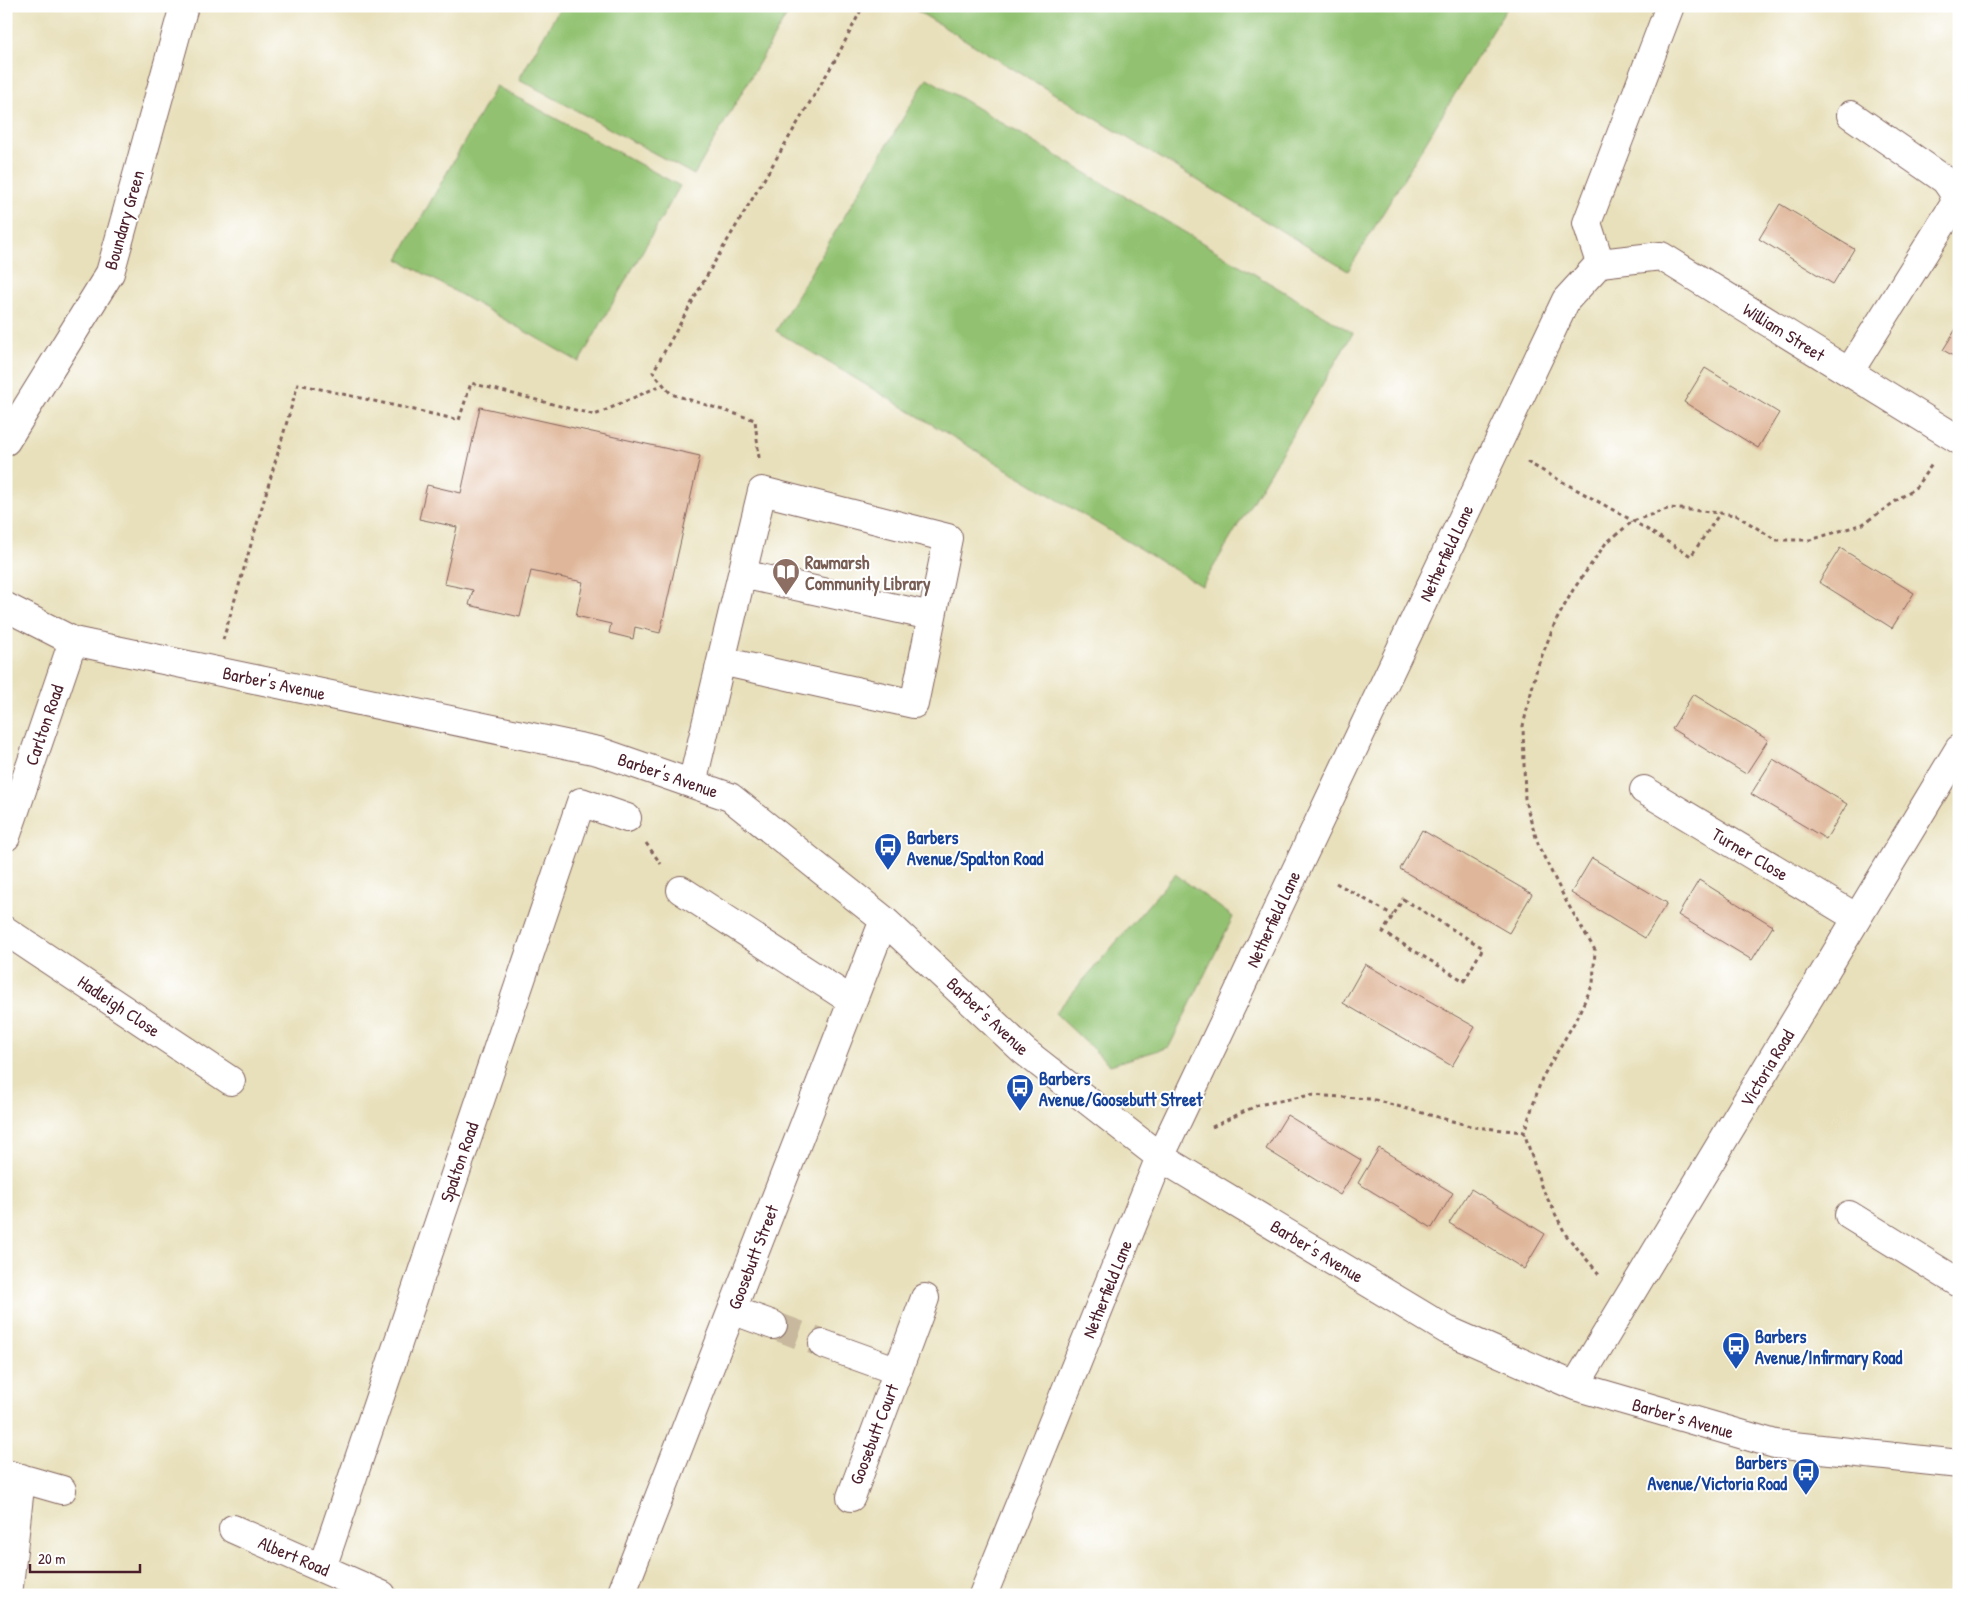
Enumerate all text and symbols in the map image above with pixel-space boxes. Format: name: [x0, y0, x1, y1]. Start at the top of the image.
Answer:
street label: Boundary Green: [98, 167, 150, 273]
street label: William Street: [1738, 297, 1830, 367]
street label: Netherfield Lane: [1413, 501, 1479, 605]
place label: Rawmarsh Community Library: [805, 550, 931, 597]
library icon: Rawmarsh Community Library: [771, 557, 801, 596]
street label: Barber's Avenue: [220, 660, 328, 706]
street label: Carlton Road: [19, 681, 69, 769]
street label: Barber's Avenue: [615, 746, 721, 804]
street label: Turner Close: [1707, 821, 1793, 887]
place label: Barbers Avenue/Spalton Road: [907, 825, 1043, 872]
bus stop icon: Barbers Avenue/Spalton Road: [873, 832, 903, 871]
street label: Netherfield Lane: [1240, 867, 1306, 971]
street label: Hadleigh Close: [73, 969, 165, 1043]
street label: Barber's Avenue: [941, 971, 1035, 1061]
street label: Victoria Road: [1734, 1025, 1800, 1111]
place label: Barbers Avenue/Goosebutt Street: [1039, 1066, 1203, 1112]
bus stop icon: Barbers Avenue/Goosebutt Street: [1005, 1073, 1035, 1112]
street label: Spalton Road: [434, 1119, 484, 1205]
street label: Goosebutt Street: [722, 1200, 785, 1313]
street label: Barber's Avenue: [1266, 1213, 1368, 1289]
street label: Netherfield Lane: [1076, 1236, 1138, 1342]
place label: Barbers Avenue/Infirmary Road: [1755, 1324, 1902, 1371]
bus stop icon: Barbers Avenue/Infirmary Road: [1721, 1331, 1751, 1370]
street label: Goosebutt Court: [843, 1379, 905, 1488]
street label: Barber's Avenue: [1629, 1392, 1737, 1444]
place label: Barbers Avenue/Victoria Road: [1648, 1450, 1787, 1496]
bus stop icon: Barbers Avenue/Victoria Road: [1791, 1457, 1821, 1496]
street label: Albert Road: [255, 1530, 333, 1582]
scale bar: [30, 1541, 140, 1573]
text: 20 m: [38, 1548, 65, 1569]

